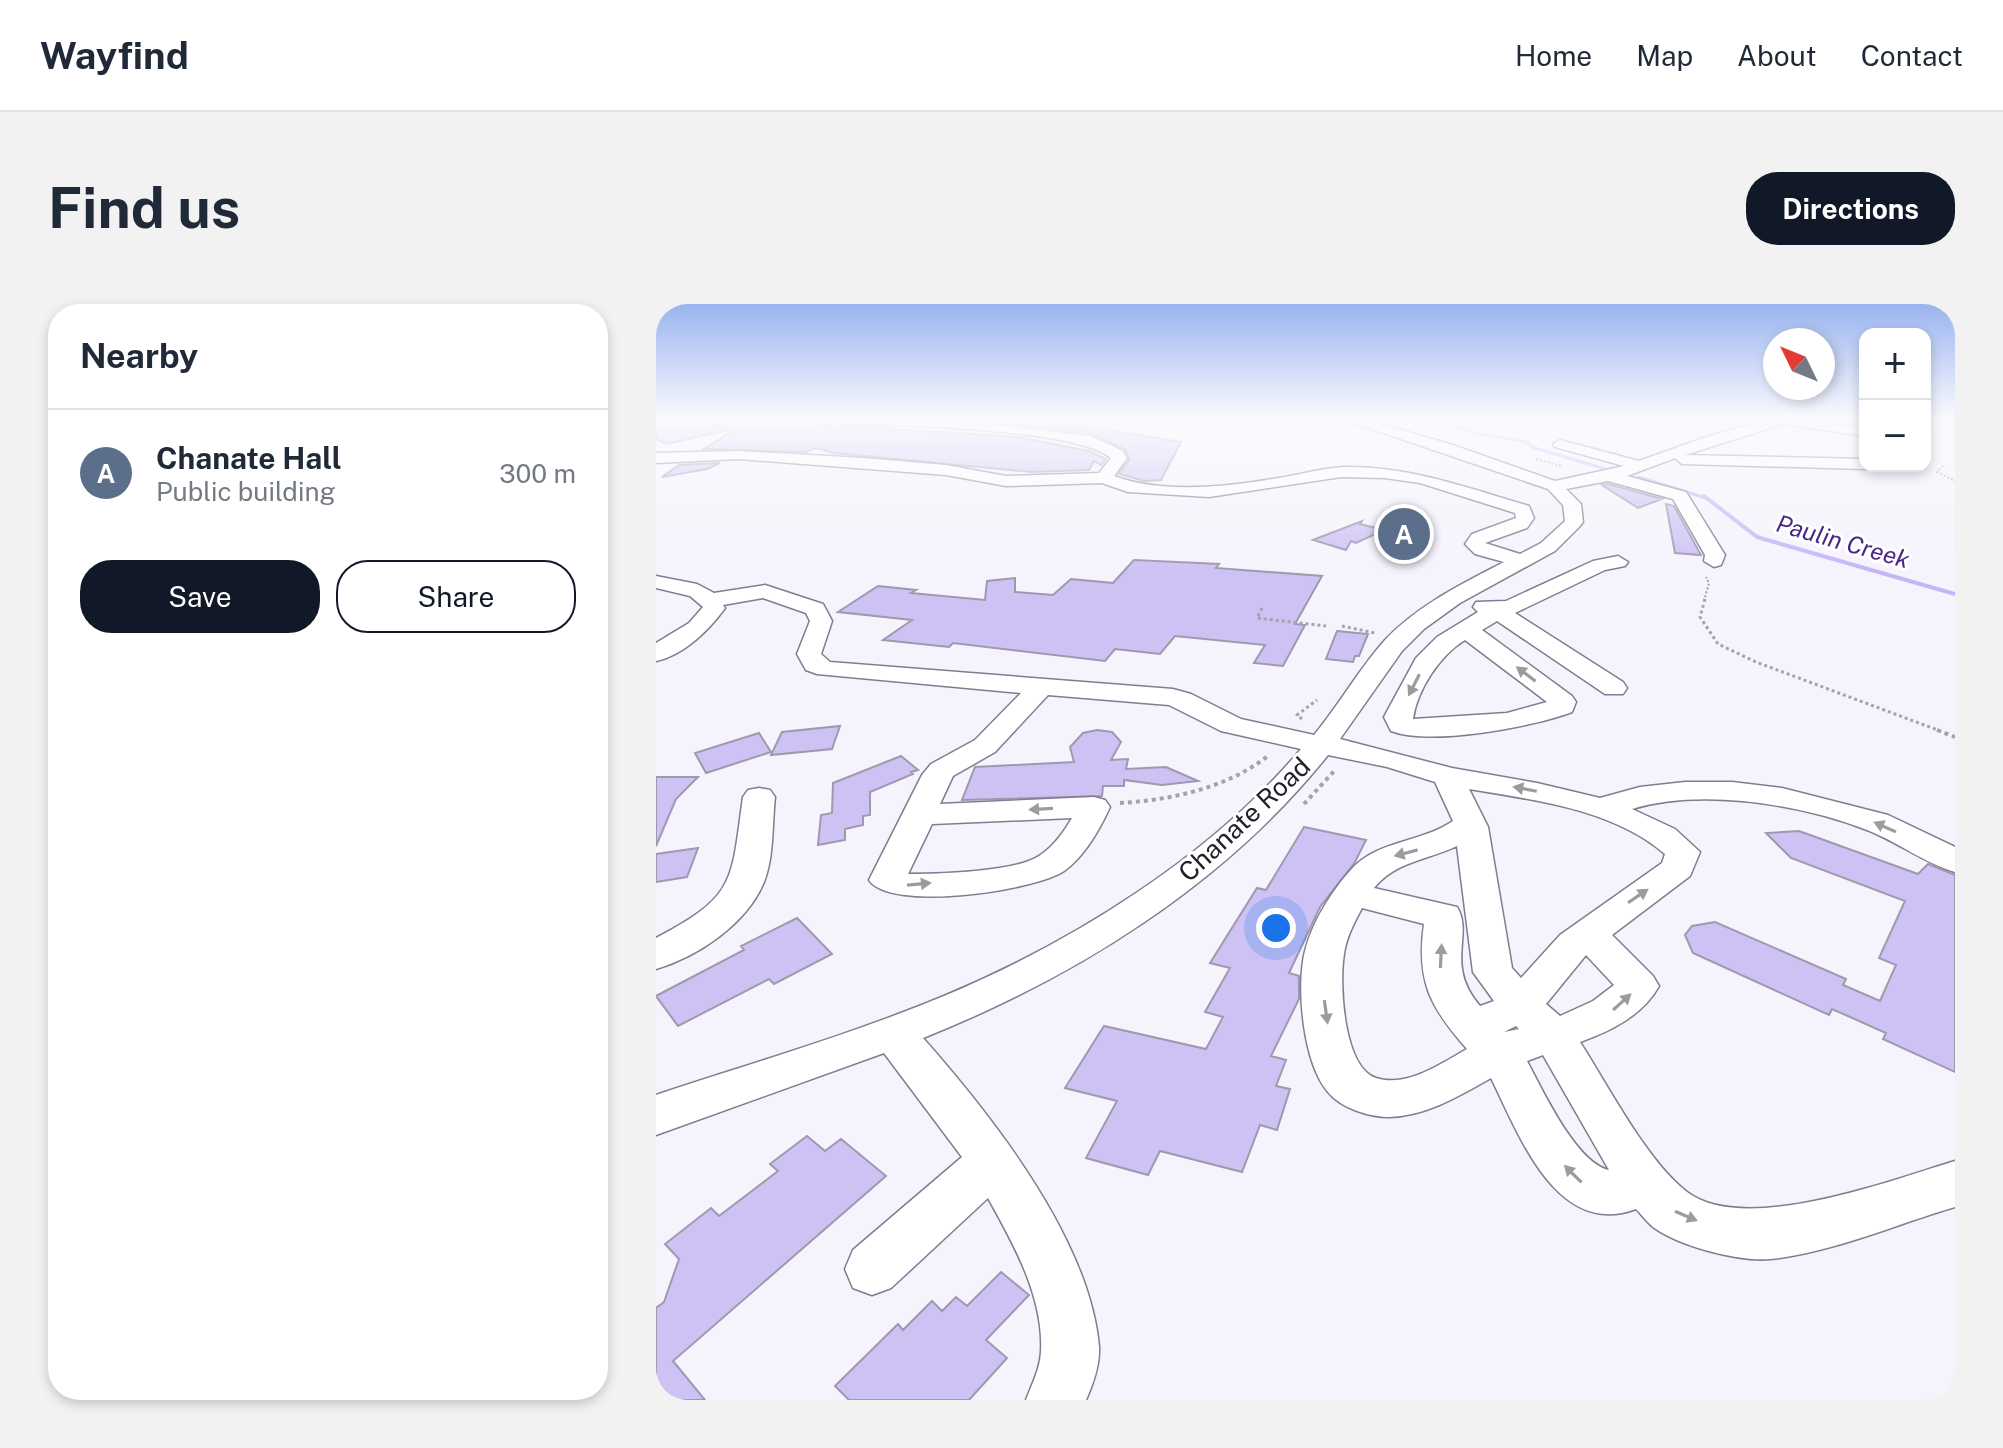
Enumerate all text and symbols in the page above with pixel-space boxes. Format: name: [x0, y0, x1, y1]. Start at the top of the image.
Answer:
text: Wayfind: [40, 33, 189, 78]
text: Home: [1515, 39, 1592, 72]
text: Map: [1636, 39, 1693, 72]
text: About: [1737, 39, 1817, 72]
text: Contact: [1861, 39, 1963, 72]
button: Directions: [1746, 172, 1955, 245]
text: Find us: [48, 175, 240, 241]
north arrow: [1763, 328, 1835, 400]
map controls: [1859, 328, 1931, 472]
button: +: [1859, 328, 1931, 400]
text: Nearby: [80, 336, 198, 376]
button: −: [1859, 400, 1931, 472]
text: Chanate Hall: [156, 440, 342, 476]
text: A: [97, 458, 115, 489]
text: 300 m: [499, 458, 576, 489]
text: Public building: [156, 476, 336, 507]
pin: A: [1378, 504, 1430, 564]
water label: Paulin Creek: [1773, 509, 1913, 573]
button: Save: [80, 560, 320, 633]
button: Share: [336, 560, 576, 633]
one-way arrow: [1515, 666, 1537, 682]
one-way arrow: [1407, 673, 1420, 696]
street label: Chanate Road: [1172, 750, 1316, 888]
one-way arrow: [1512, 783, 1537, 795]
one-way arrow: [1028, 803, 1053, 816]
one-way arrow: [1873, 820, 1897, 834]
one-way arrow: [1394, 847, 1419, 859]
one-way arrow: [907, 877, 932, 890]
one-way arrow: [1628, 888, 1649, 903]
your location: [1256, 908, 1296, 948]
one-way arrow: [1435, 943, 1448, 968]
one-way arrow: [1612, 994, 1632, 1011]
one-way arrow: [1320, 1000, 1333, 1025]
one-way arrow: [1564, 1166, 1583, 1184]
one-way arrow: [1674, 1210, 1697, 1223]

